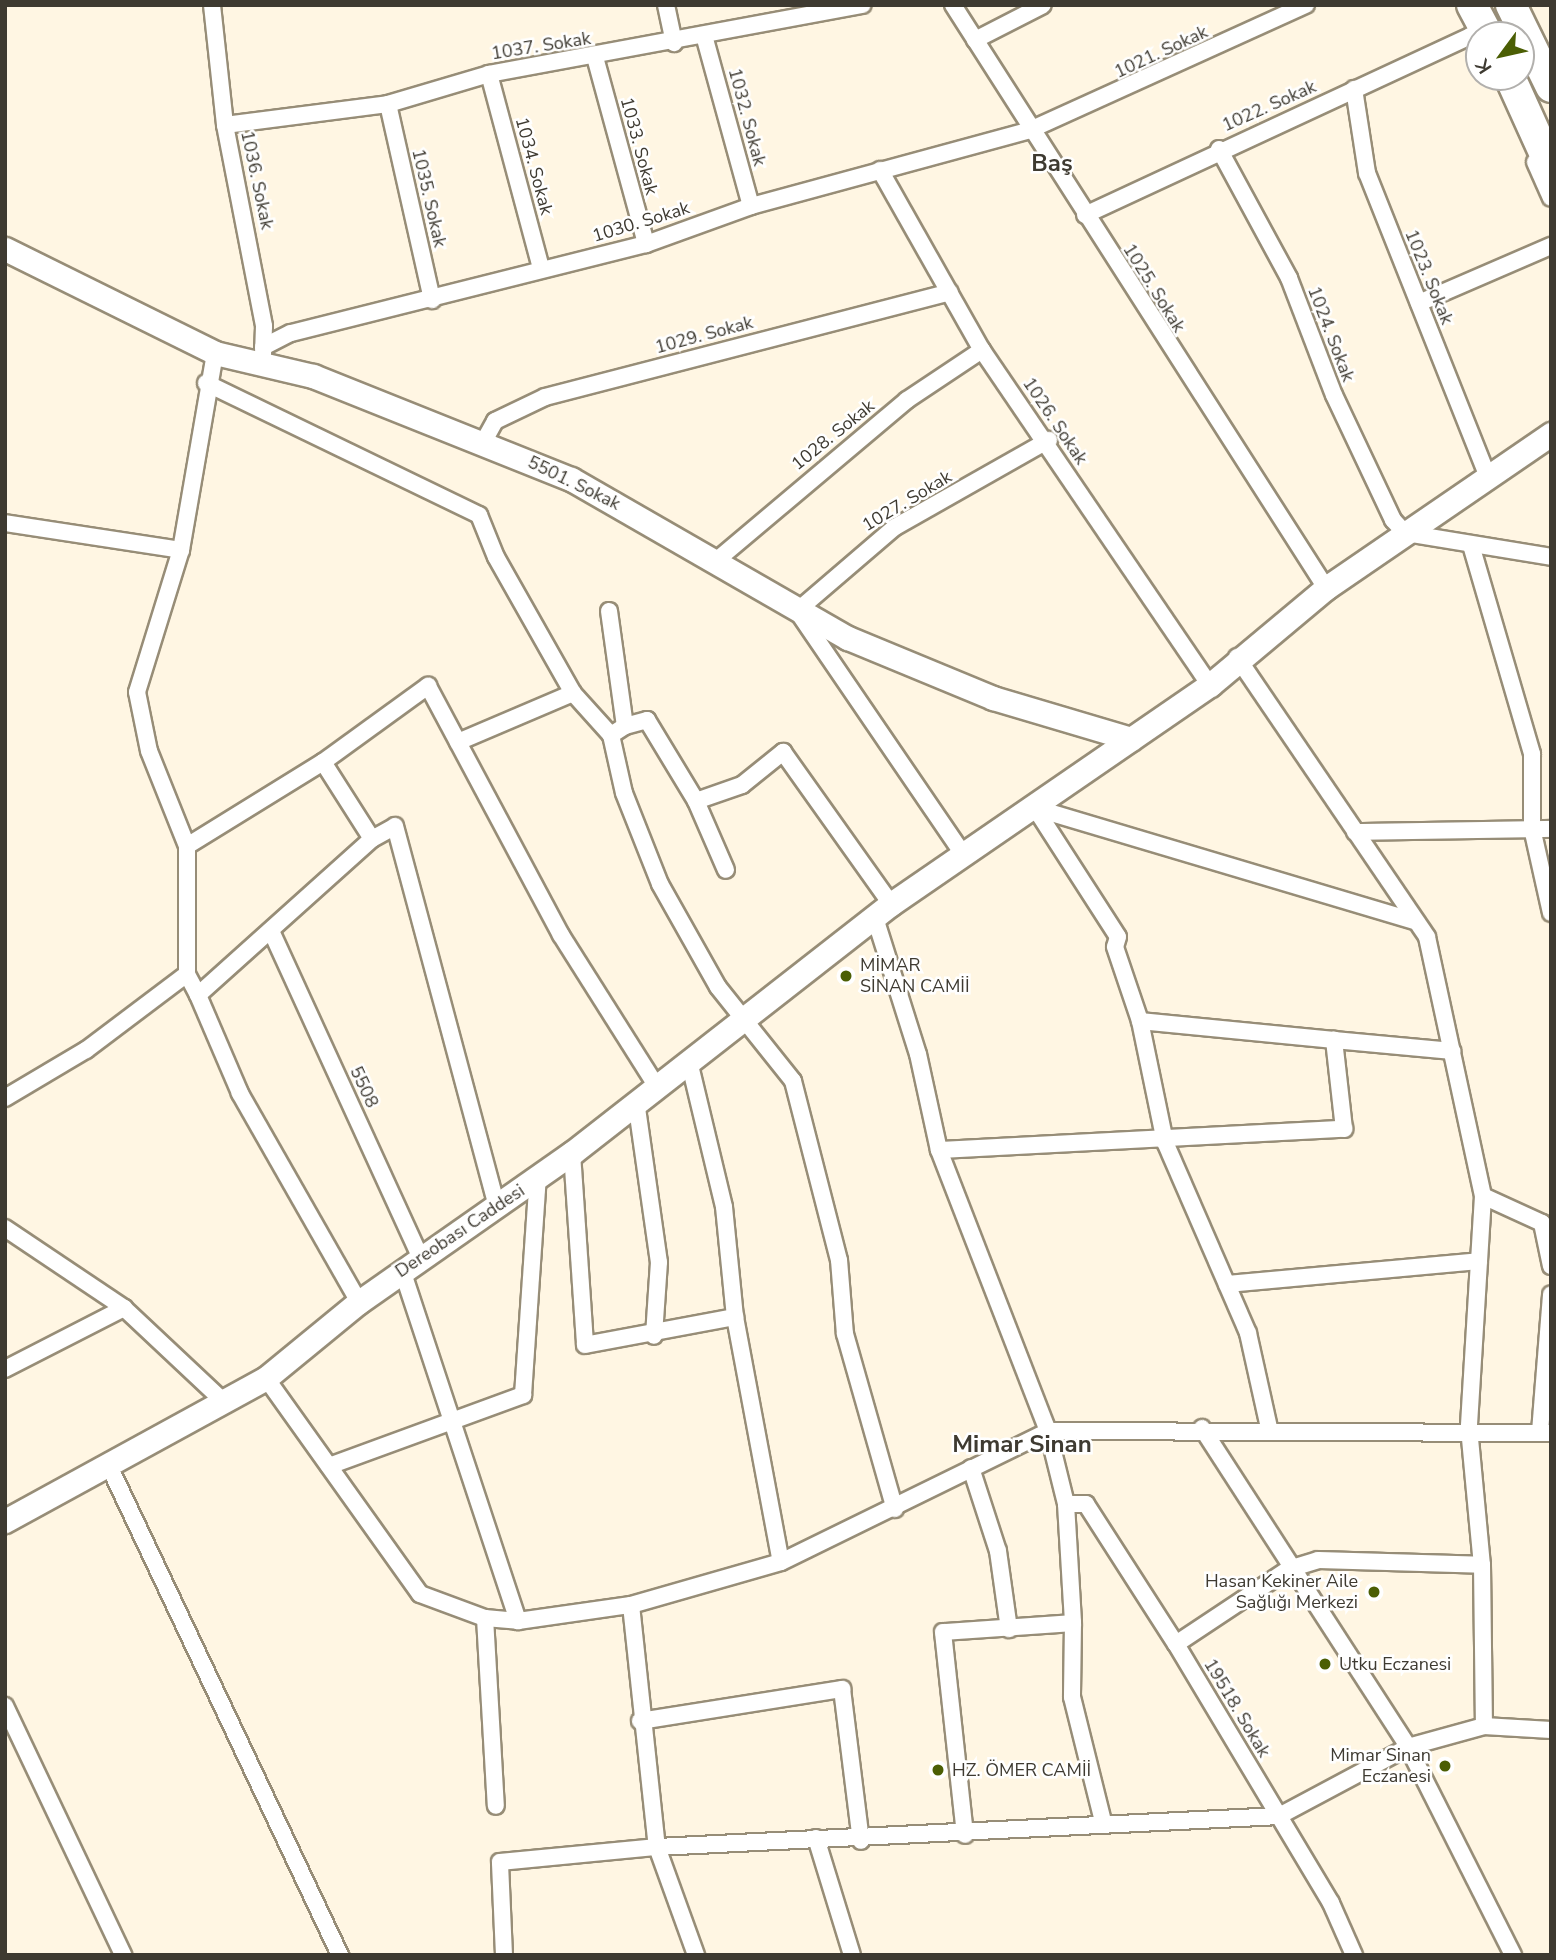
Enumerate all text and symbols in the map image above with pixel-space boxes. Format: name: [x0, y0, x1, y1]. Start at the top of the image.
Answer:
street label: 1021. Sokak: [1111, 21, 1211, 83]
north arrow: [1465, 21, 1535, 91]
street label: 1037. Sokak: [490, 27, 592, 65]
text: K: [1470, 54, 1498, 79]
street label: 1032. Sokak: [724, 66, 770, 168]
street label: 1022. Sokak: [1219, 76, 1319, 136]
street label: 1033. Sokak: [616, 95, 662, 197]
street label: 1034. Sokak: [511, 115, 557, 217]
street label: 1036. Sokak: [236, 129, 278, 231]
street label: 1035. Sokak: [407, 147, 451, 249]
district label: Baş: [1031, 150, 1073, 178]
street label: 1030. Sokak: [590, 197, 692, 247]
street label: 1023. Sokak: [1400, 226, 1458, 328]
street label: 1025. Sokak: [1118, 240, 1190, 336]
street label: 1024. Sokak: [1303, 283, 1359, 385]
street label: 1029. Sokak: [653, 312, 755, 358]
street label: 1026. Sokak: [1018, 373, 1092, 469]
street label: 1028. Sokak: [787, 395, 879, 475]
street label: 5501. Sokak: [524, 451, 624, 515]
street label: 1027. Sokak: [858, 466, 956, 536]
place label: MİMAR SİNAN CAMİİ: [860, 955, 970, 998]
marker: MİMAR SİNAN CAMİİ: [838, 968, 854, 984]
street label: 5508: [345, 1063, 383, 1111]
street label: Dereobası Caddesi: [391, 1180, 529, 1282]
district label: Mimar Sinan: [952, 1431, 1092, 1459]
place label: Hasan Kekiner Aile Sağlığı Merkezi: [1205, 1571, 1358, 1614]
marker: Hasan Kekiner Aile Sağlığı Merkezi: [1364, 1582, 1384, 1602]
place label: Utku Eczanesi: [1339, 1653, 1451, 1675]
street label: 19518. Sokak: [1199, 1655, 1275, 1761]
marker: Utku Eczanesi: [1317, 1656, 1333, 1672]
place label: Mimar Sinan Eczanesi: [1330, 1745, 1431, 1788]
marker: Mimar Sinan Eczanesi: [1437, 1758, 1453, 1774]
place label: HZ. ÖMER CAMİİ: [952, 1759, 1091, 1781]
marker: HZ. ÖMER CAMİİ: [930, 1762, 946, 1778]

